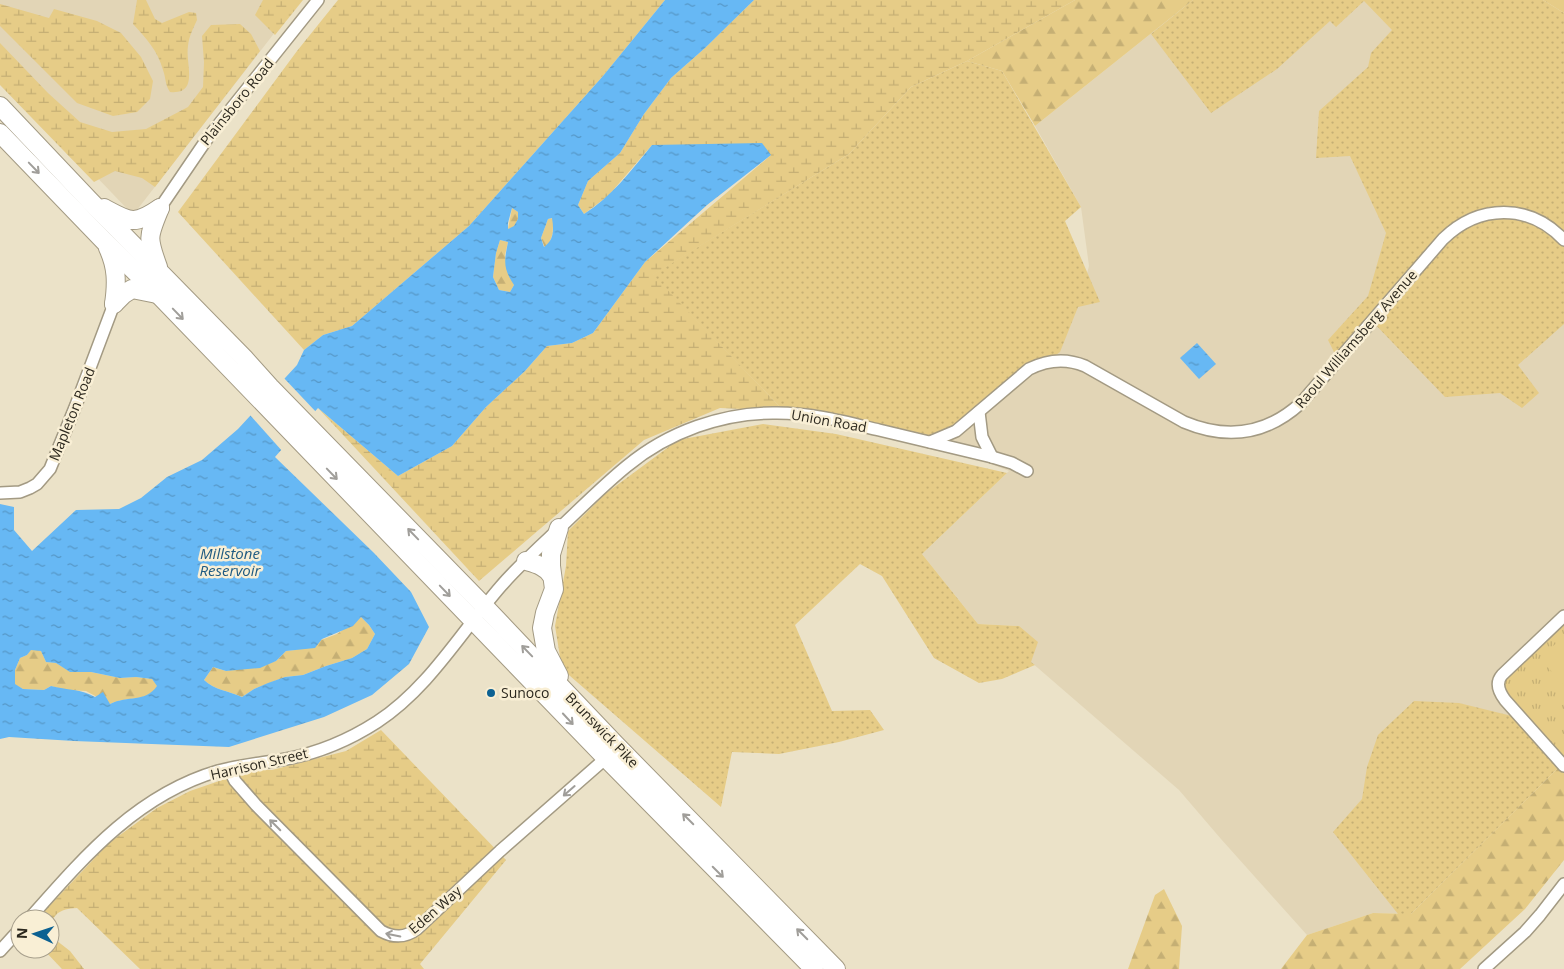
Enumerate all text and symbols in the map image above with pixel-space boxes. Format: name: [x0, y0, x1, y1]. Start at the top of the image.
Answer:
street label: Plainsboro Road: [196, 54, 278, 149]
one-way arrow: [28, 162, 40, 175]
street label: Raoul Williamsberg Avenue: [1290, 265, 1421, 412]
one-way arrow: [172, 308, 184, 320]
street label: Mapleton Road: [44, 364, 99, 463]
street label: Union Road: [790, 405, 868, 436]
one-way arrow: [326, 467, 338, 480]
one-way arrow: [407, 528, 419, 540]
water label: Millstone Reservoir: [200, 543, 262, 580]
one-way arrow: [439, 584, 451, 597]
one-way arrow: [521, 645, 533, 657]
place label: Sunoco: [501, 683, 549, 702]
marker: Sunoco: [485, 687, 497, 699]
street label: Brunswick Pike: [562, 688, 643, 772]
one-way arrow: [562, 712, 574, 725]
street label: Harrison Street: [208, 743, 310, 784]
one-way arrow: [563, 785, 576, 796]
one-way arrow: [682, 812, 694, 825]
one-way arrow: [269, 818, 281, 831]
one-way arrow: [712, 866, 724, 878]
street label: Eden Way: [404, 881, 466, 938]
north arrow: [10, 909, 60, 959]
text: N: [12, 927, 31, 939]
one-way arrow: [796, 928, 808, 941]
one-way arrow: [385, 929, 401, 939]

